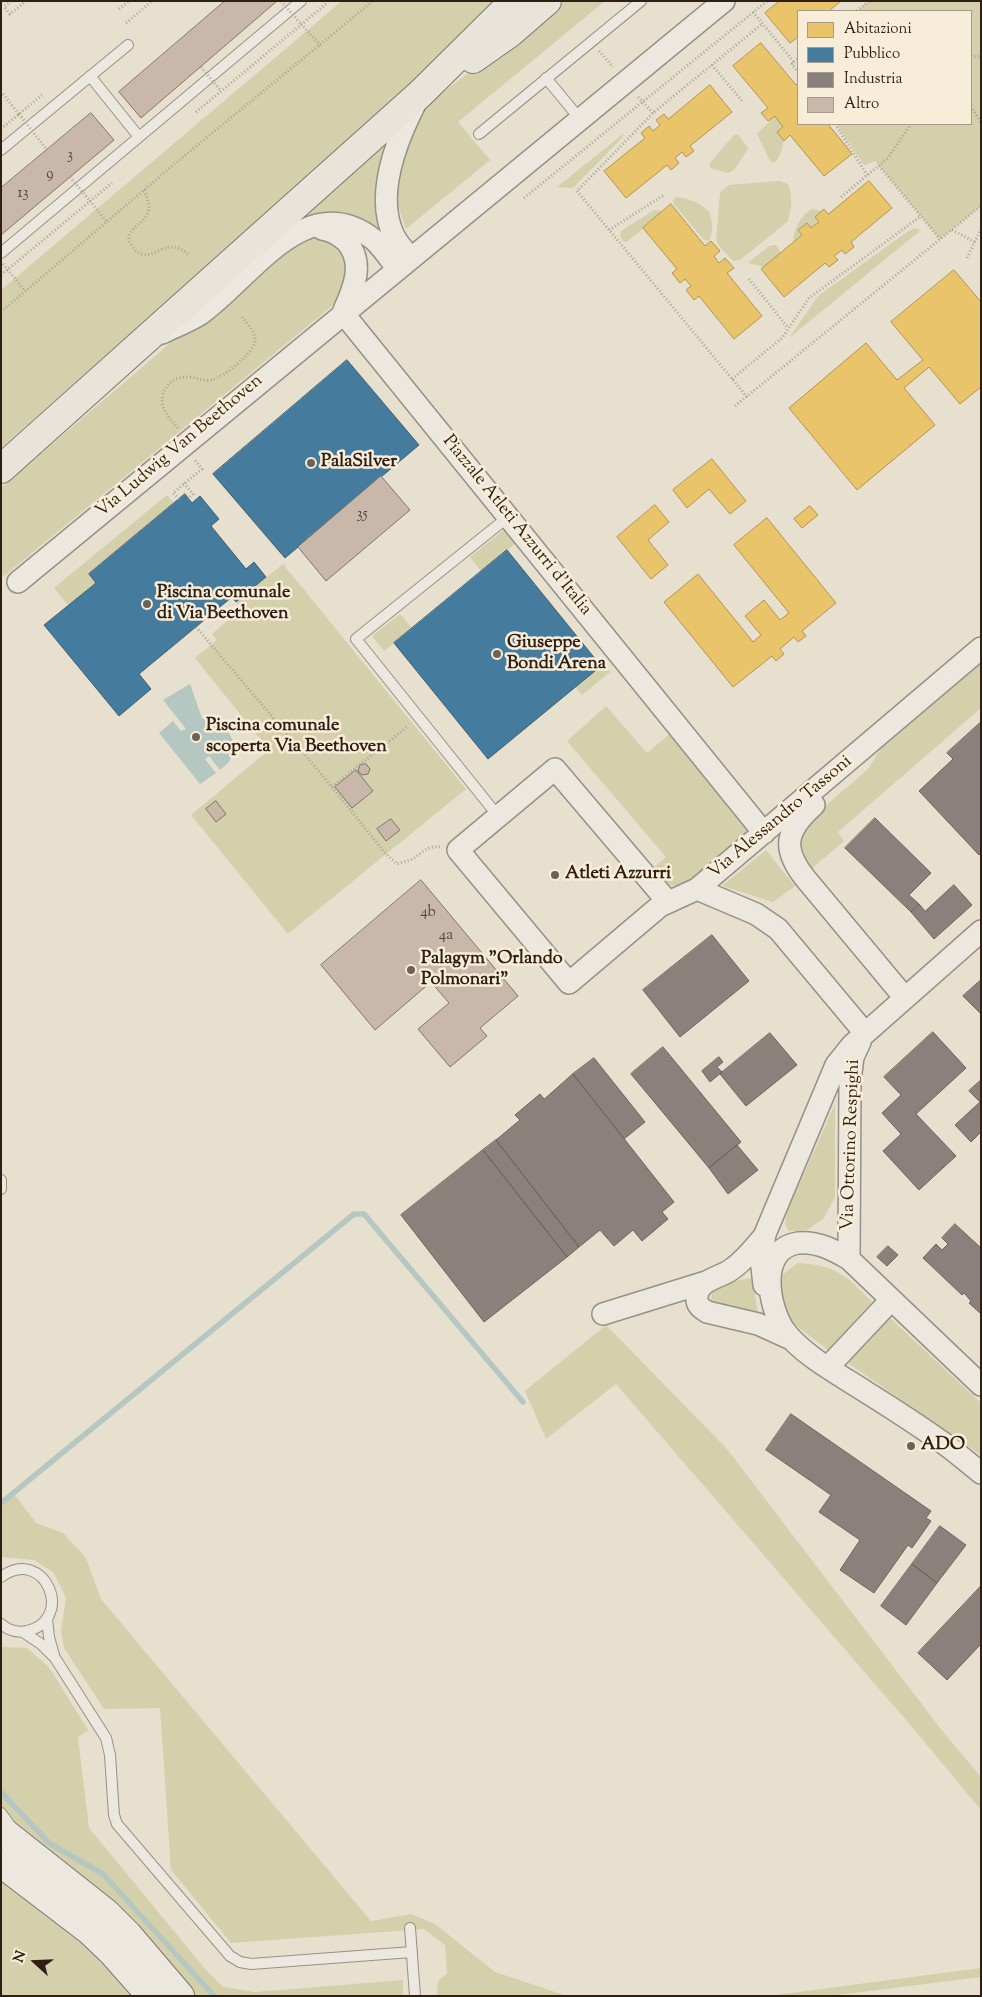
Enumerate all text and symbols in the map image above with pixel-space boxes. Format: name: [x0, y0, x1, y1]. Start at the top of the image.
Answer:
legend: [797, 10, 972, 125]
text: Abitazioni: [844, 19, 912, 40]
text: Pubblico: [844, 44, 900, 65]
text: Industria: [844, 69, 902, 90]
text: Altro: [844, 94, 879, 115]
house number: 3: [67, 147, 73, 165]
house number: 9: [46, 166, 54, 184]
house number: 13: [17, 185, 29, 203]
street label: Via Ludwig Van Beethoven: [92, 371, 268, 523]
street label: Piazzale Atleti Azzurri d'Italia: [437, 432, 595, 620]
place label: PalaSilver: [321, 452, 397, 474]
marker: PalaSilver: [305, 457, 317, 469]
house number: 35: [356, 506, 368, 524]
place label: Piscina comunale di Via Beethoven: [157, 583, 290, 626]
marker: Piscina comunale di Via Beethoven: [141, 598, 153, 610]
place label: Giuseppe Bondi Arena: [507, 633, 606, 676]
marker: Giuseppe Bondi Arena: [491, 648, 503, 660]
place label: Piscina comunale scoperta Via Beethoven: [206, 716, 387, 759]
marker: Piscina comunale scoperta Via Beethoven: [190, 731, 202, 743]
street label: Via Alessandro Tassoni: [705, 752, 857, 884]
place label: Atleti Azzurri: [565, 864, 671, 886]
marker: Atleti Azzurri: [549, 869, 561, 881]
house number: 4b: [420, 904, 436, 922]
house number: 4a: [439, 927, 453, 945]
place label: Palagym "Orlando Polmonari": [421, 949, 563, 992]
marker: Palagym "Orlando Polmonari": [405, 964, 417, 976]
street label: Via Ottorino Respighi: [838, 1059, 866, 1231]
place label: ADO: [921, 1435, 965, 1457]
marker: ADO: [905, 1440, 917, 1452]
north arrow: [10, 1937, 60, 1987]
text: N: [10, 1948, 32, 1966]

